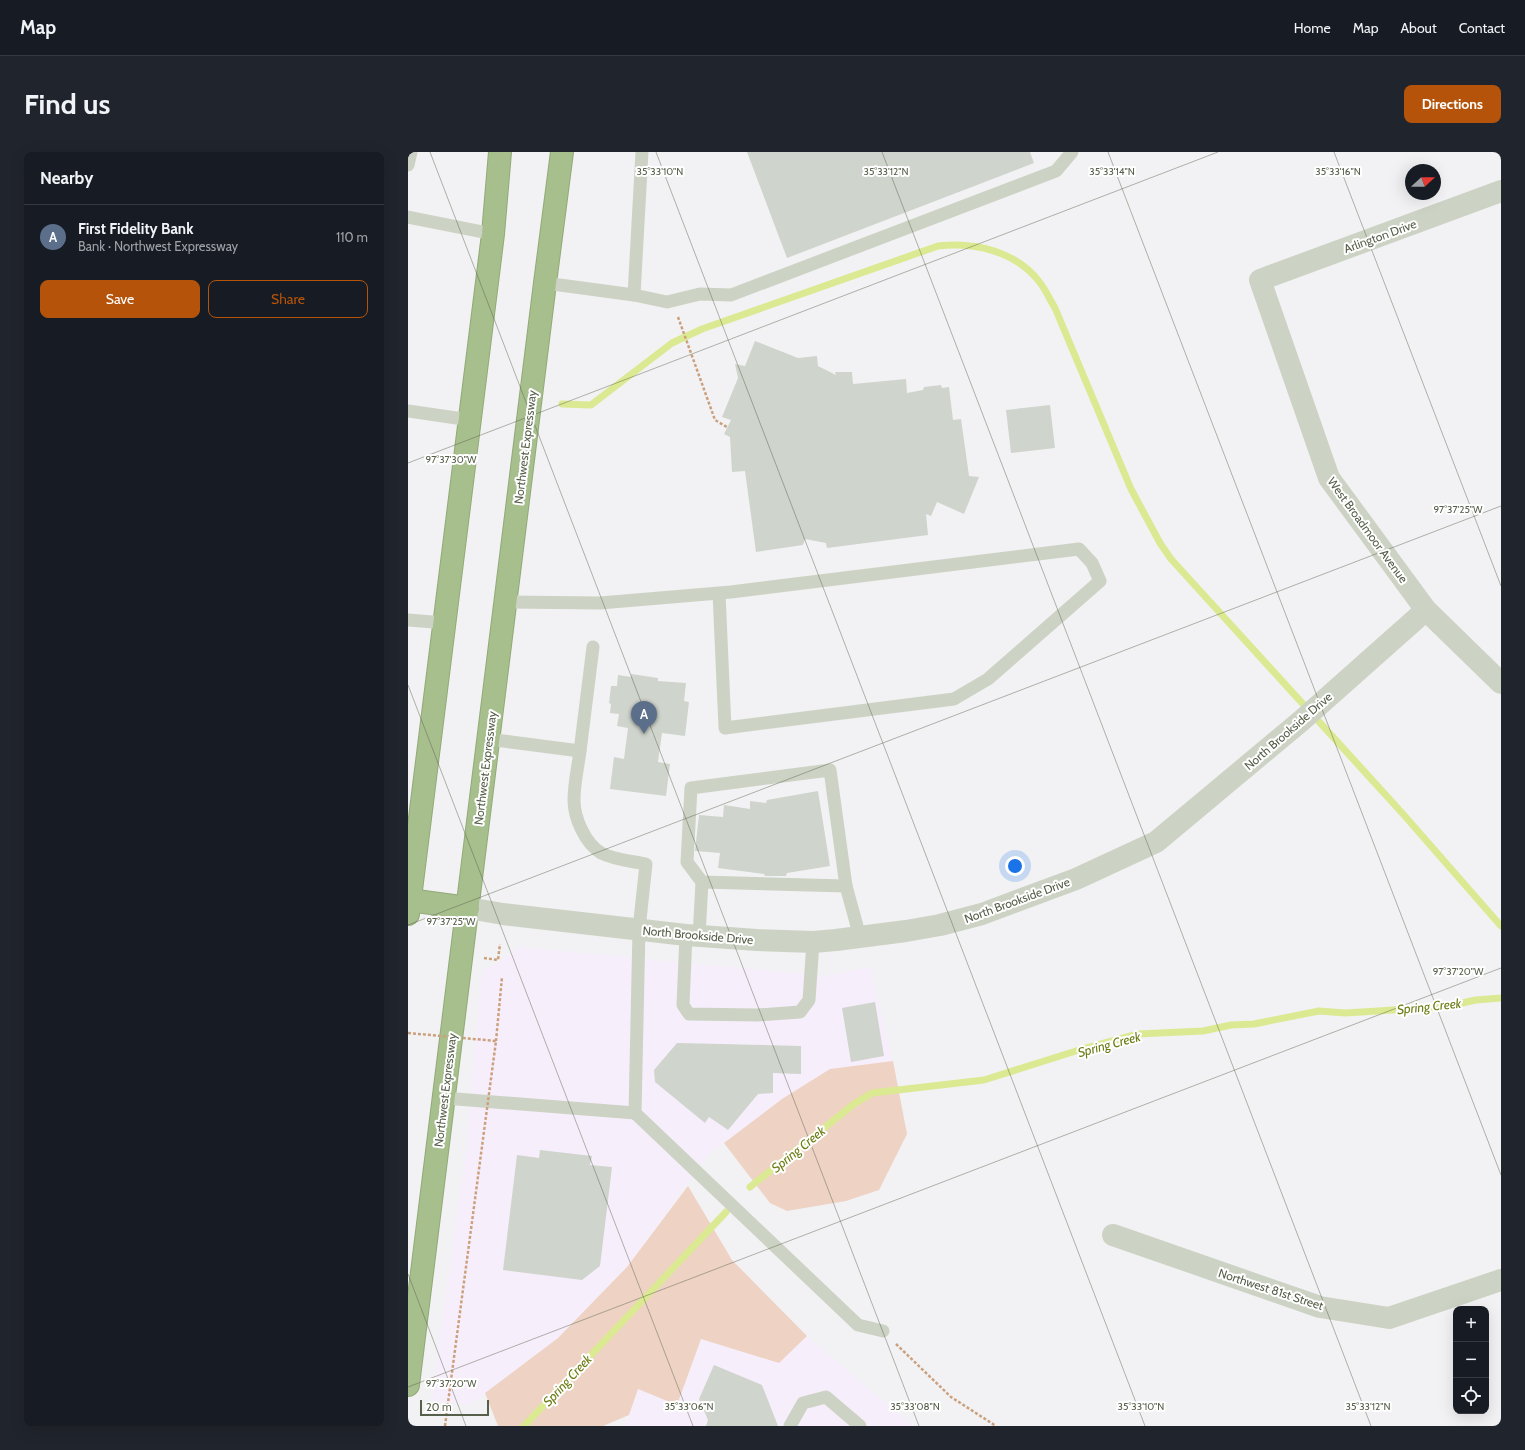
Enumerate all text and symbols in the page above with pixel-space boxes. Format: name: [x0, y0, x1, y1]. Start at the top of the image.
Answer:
text: Map: [20, 16, 56, 39]
text: Home: [1294, 19, 1331, 37]
text: Map: [1353, 19, 1378, 37]
text: About: [1400, 19, 1437, 37]
text: Contact: [1459, 19, 1505, 37]
button: Directions: [1404, 85, 1501, 123]
text: Find us: [24, 87, 110, 121]
north arrow: [1405, 164, 1441, 200]
text: 35°33'10"N: [637, 165, 683, 178]
text: 35°33'12"N: [863, 165, 909, 178]
text: 35°33'14"N: [1089, 165, 1135, 178]
text: 35°33'16"N: [1315, 165, 1361, 178]
text: Nearby: [40, 168, 93, 188]
street label: Arlington Drive: [1342, 216, 1418, 256]
text: First Fidelity Bank: [78, 220, 193, 238]
text: A: [49, 229, 57, 245]
text: 110 m: [336, 229, 368, 245]
text: Bank · Northwest Expressway: [78, 238, 238, 254]
button: Save: [40, 280, 200, 318]
button: Share: [208, 280, 368, 318]
street label: Northwest Expressway: [511, 389, 539, 505]
text: 97°37'30"W: [426, 453, 477, 466]
street label: West Broadmoor Avenue: [1325, 474, 1411, 586]
text: 97°37'25"W: [1433, 503, 1483, 516]
street label: North Brookside Drive: [1241, 689, 1335, 773]
pin: A: [631, 701, 657, 734]
street label: Northwest Expressway: [471, 710, 499, 826]
your location: [1005, 856, 1025, 876]
street label: North Brookside Drive: [962, 874, 1072, 926]
text: 97°37'25"W: [426, 915, 476, 928]
street label: North Brookside Drive: [642, 923, 754, 947]
text: 97°37'20"W: [1433, 965, 1484, 978]
water label: Spring Creek: [1396, 995, 1462, 1017]
water label: Spring Creek: [1076, 1028, 1143, 1060]
street label: Northwest Expressway: [431, 1032, 459, 1148]
water label: Spring Creek: [768, 1122, 828, 1176]
street label: Northwest 81st Street: [1217, 1265, 1325, 1313]
map controls: [1453, 1306, 1489, 1414]
button: +: [1453, 1306, 1489, 1342]
button: −: [1453, 1342, 1489, 1378]
water label: Spring Creek: [539, 1351, 595, 1409]
text: 97°37'20"W: [426, 1377, 477, 1390]
button: locate: [1453, 1378, 1489, 1414]
scale bar: [420, 1398, 489, 1417]
text: 20 m: [426, 1400, 452, 1414]
text: 35°33'06"N: [664, 1400, 714, 1413]
text: 35°33'08"N: [890, 1400, 940, 1413]
text: 35°33'10"N: [1118, 1400, 1164, 1413]
text: 35°33'12"N: [1345, 1400, 1391, 1413]

